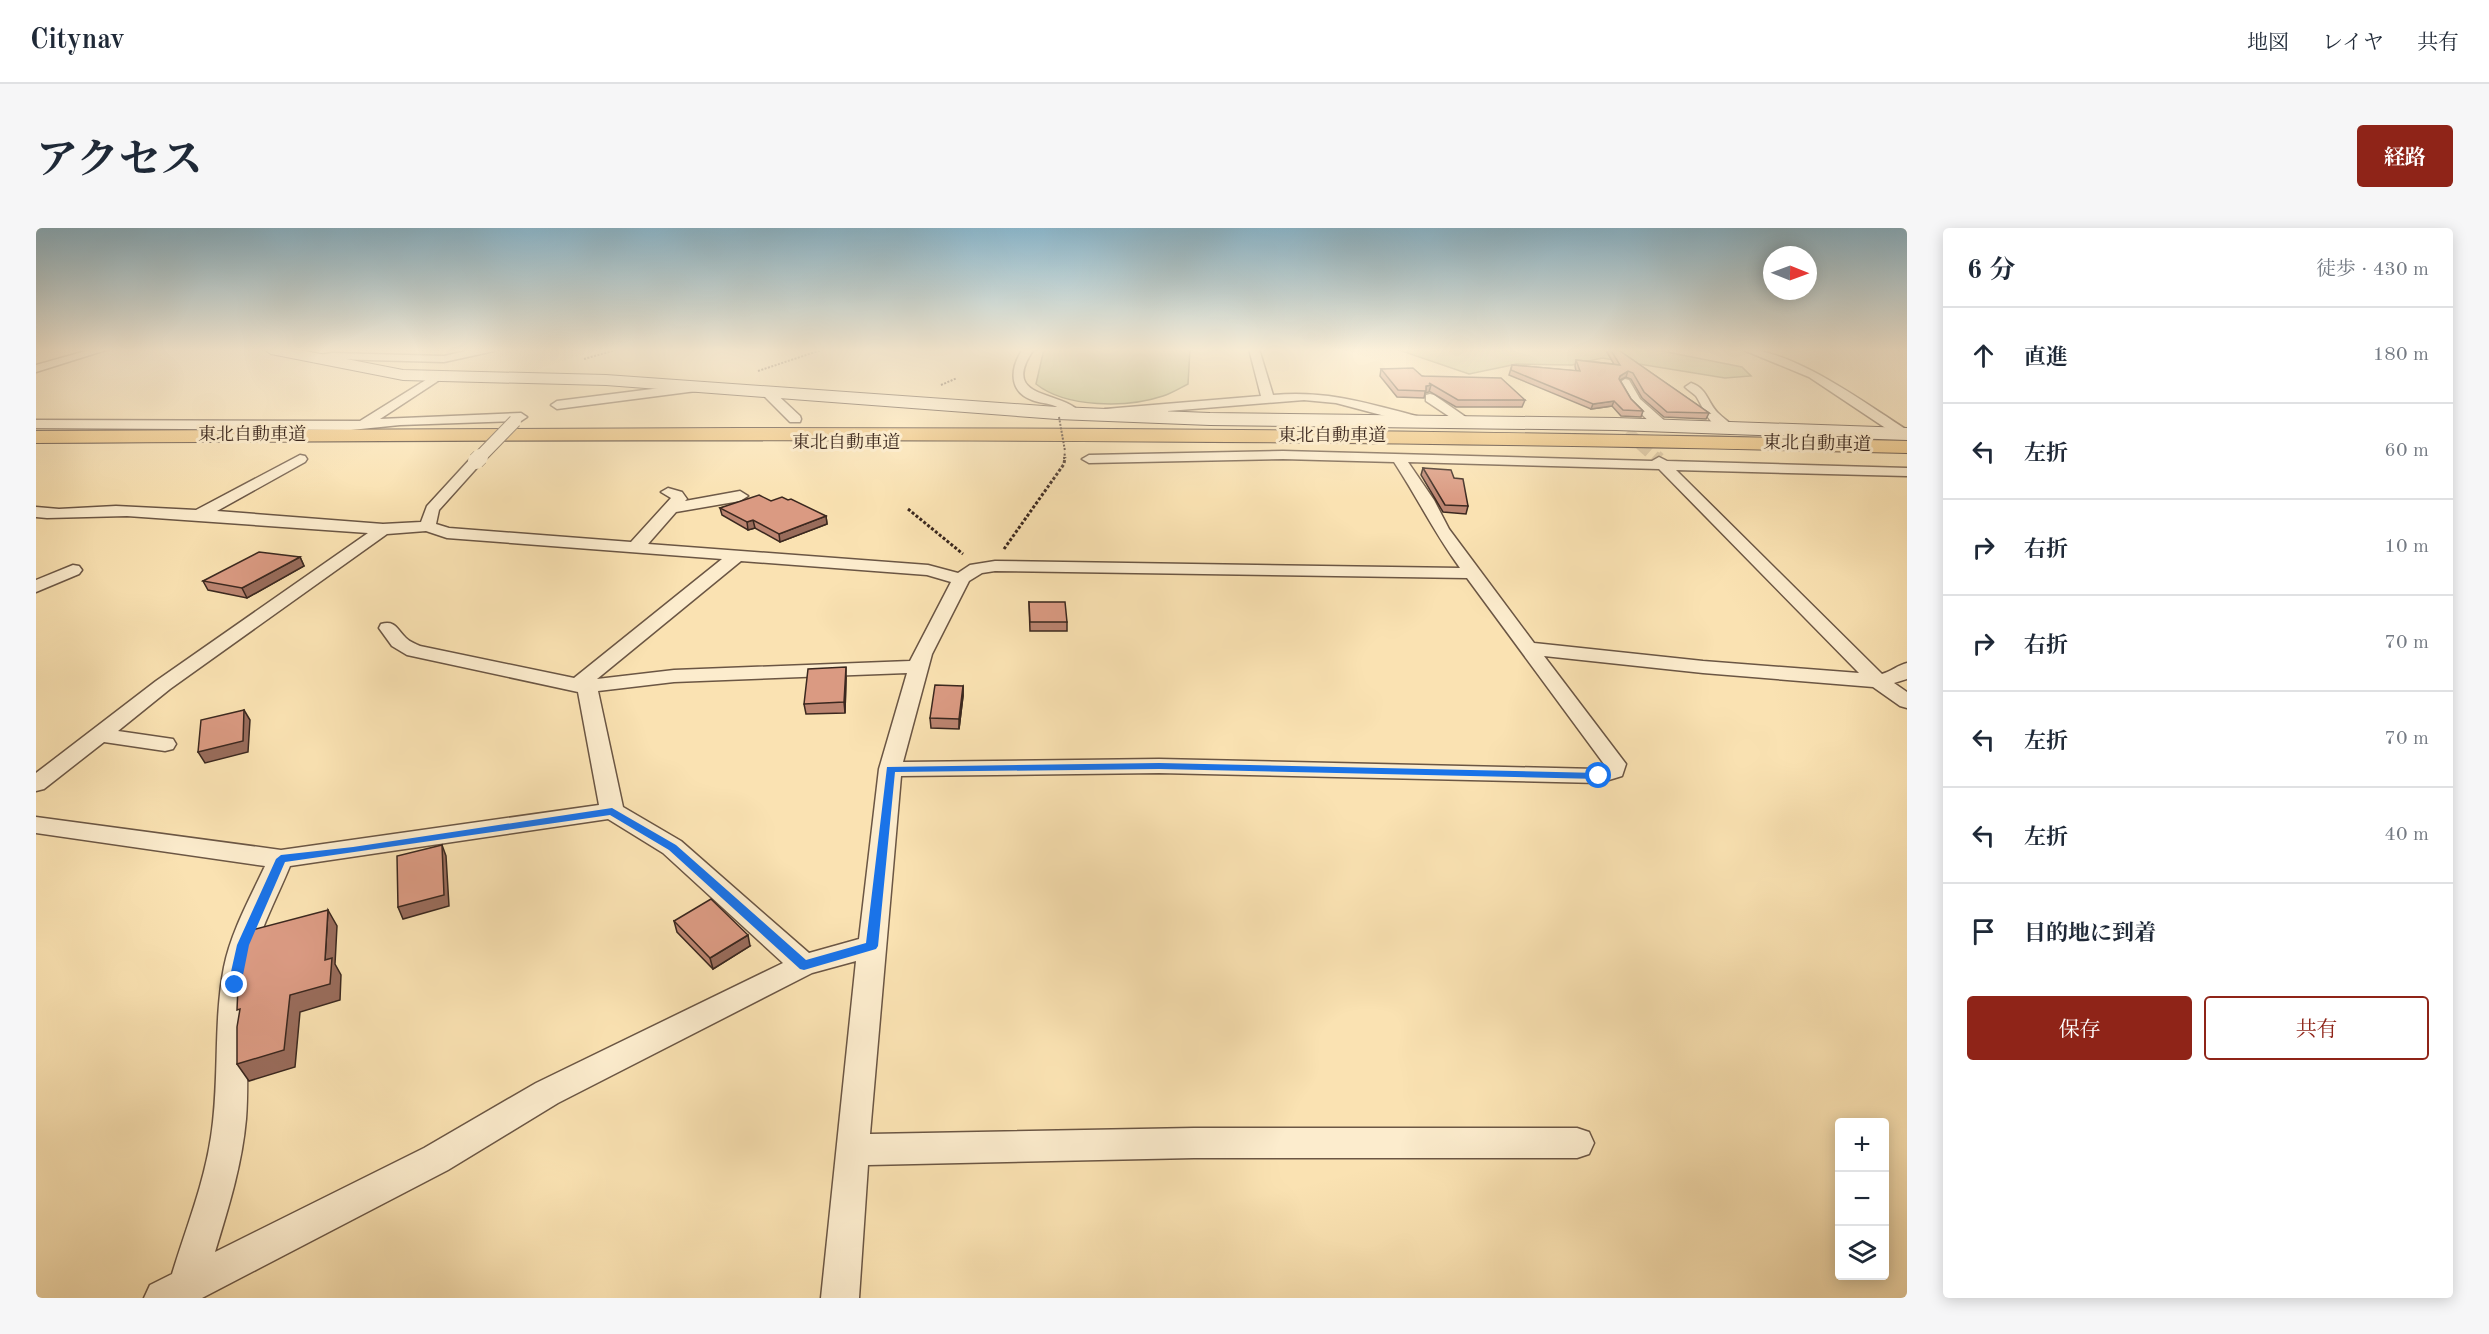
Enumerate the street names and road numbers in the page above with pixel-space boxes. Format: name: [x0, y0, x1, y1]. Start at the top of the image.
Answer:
street label: 東北自動車道: [198, 424, 306, 444]
street label: 東北自動車道: [1278, 425, 1386, 445]
street label: 東北自動車道: [792, 432, 900, 452]
street label: 東北自動車道: [1763, 432, 1871, 454]

